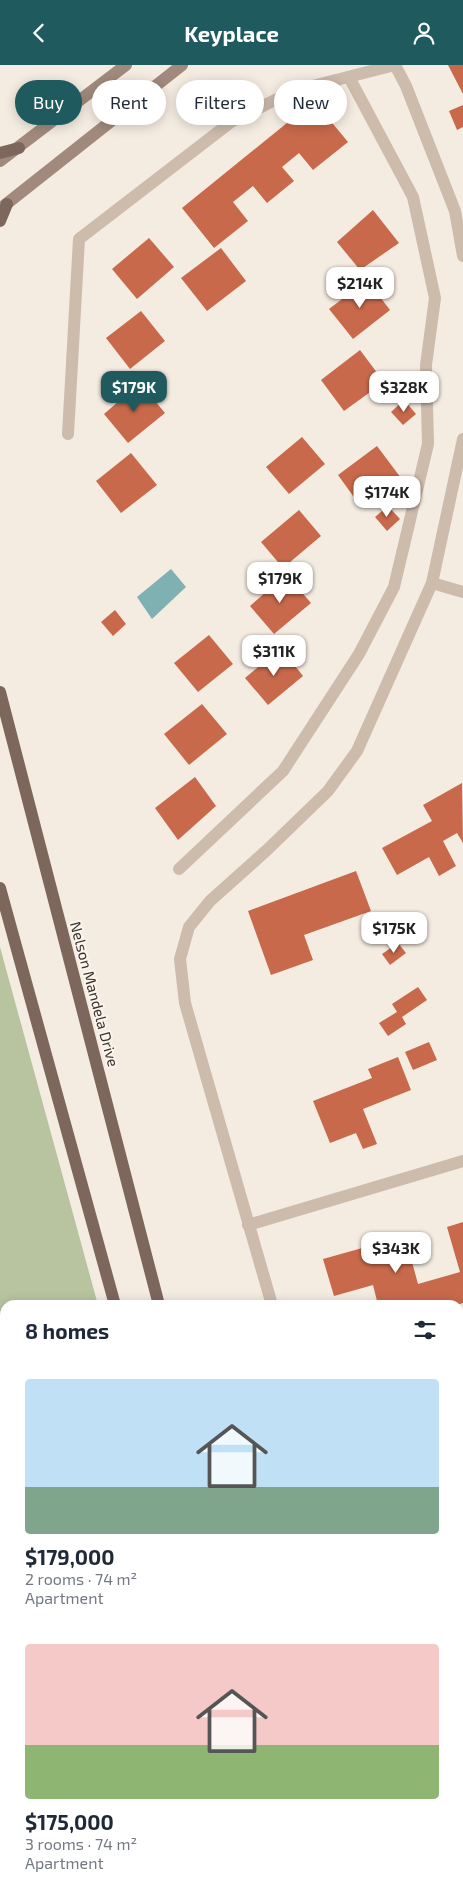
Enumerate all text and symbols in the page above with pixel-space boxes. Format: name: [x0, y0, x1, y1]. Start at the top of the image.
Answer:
icon: back: [25, 19, 53, 47]
icon: person: [410, 19, 438, 47]
text: Keyplace: [184, 20, 279, 46]
chip: Buy: [15, 80, 82, 125]
chip: Rent: [92, 80, 166, 125]
chip: Filters: [176, 80, 264, 125]
chip: New: [274, 80, 347, 125]
pin: $214K: [325, 267, 395, 309]
text: $214K: [337, 273, 383, 292]
pin: $179K: [99, 371, 169, 413]
pin: $328K: [369, 371, 439, 413]
text: $179K: [112, 377, 156, 396]
text: $328K: [380, 377, 428, 396]
pin: $174K: [352, 475, 422, 518]
text: $174K: [365, 482, 409, 501]
pin: $179K: [245, 561, 315, 604]
text: $179K: [258, 568, 302, 587]
pin: $311K: [239, 635, 309, 677]
text: $311K: [253, 641, 295, 660]
pin: $175K: [359, 911, 429, 954]
text: $175K: [372, 918, 416, 937]
street label: Nelson Mandela Drive: [67, 919, 123, 1069]
pin: $343K: [361, 1231, 431, 1274]
text: $343K: [372, 1238, 420, 1257]
icon: filters: [411, 1316, 439, 1344]
text: 8 homes: [25, 1318, 109, 1343]
icon: home: [187, 1411, 277, 1501]
text: $179,000: [25, 1544, 115, 1569]
text: 2 rooms · 74 m²: [25, 1569, 137, 1588]
text: Apartment: [25, 1588, 104, 1607]
icon: home: [187, 1676, 277, 1766]
text: $175,000: [25, 1809, 114, 1834]
text: 3 rooms · 74 m²: [25, 1834, 137, 1853]
text: Apartment: [25, 1853, 104, 1872]

